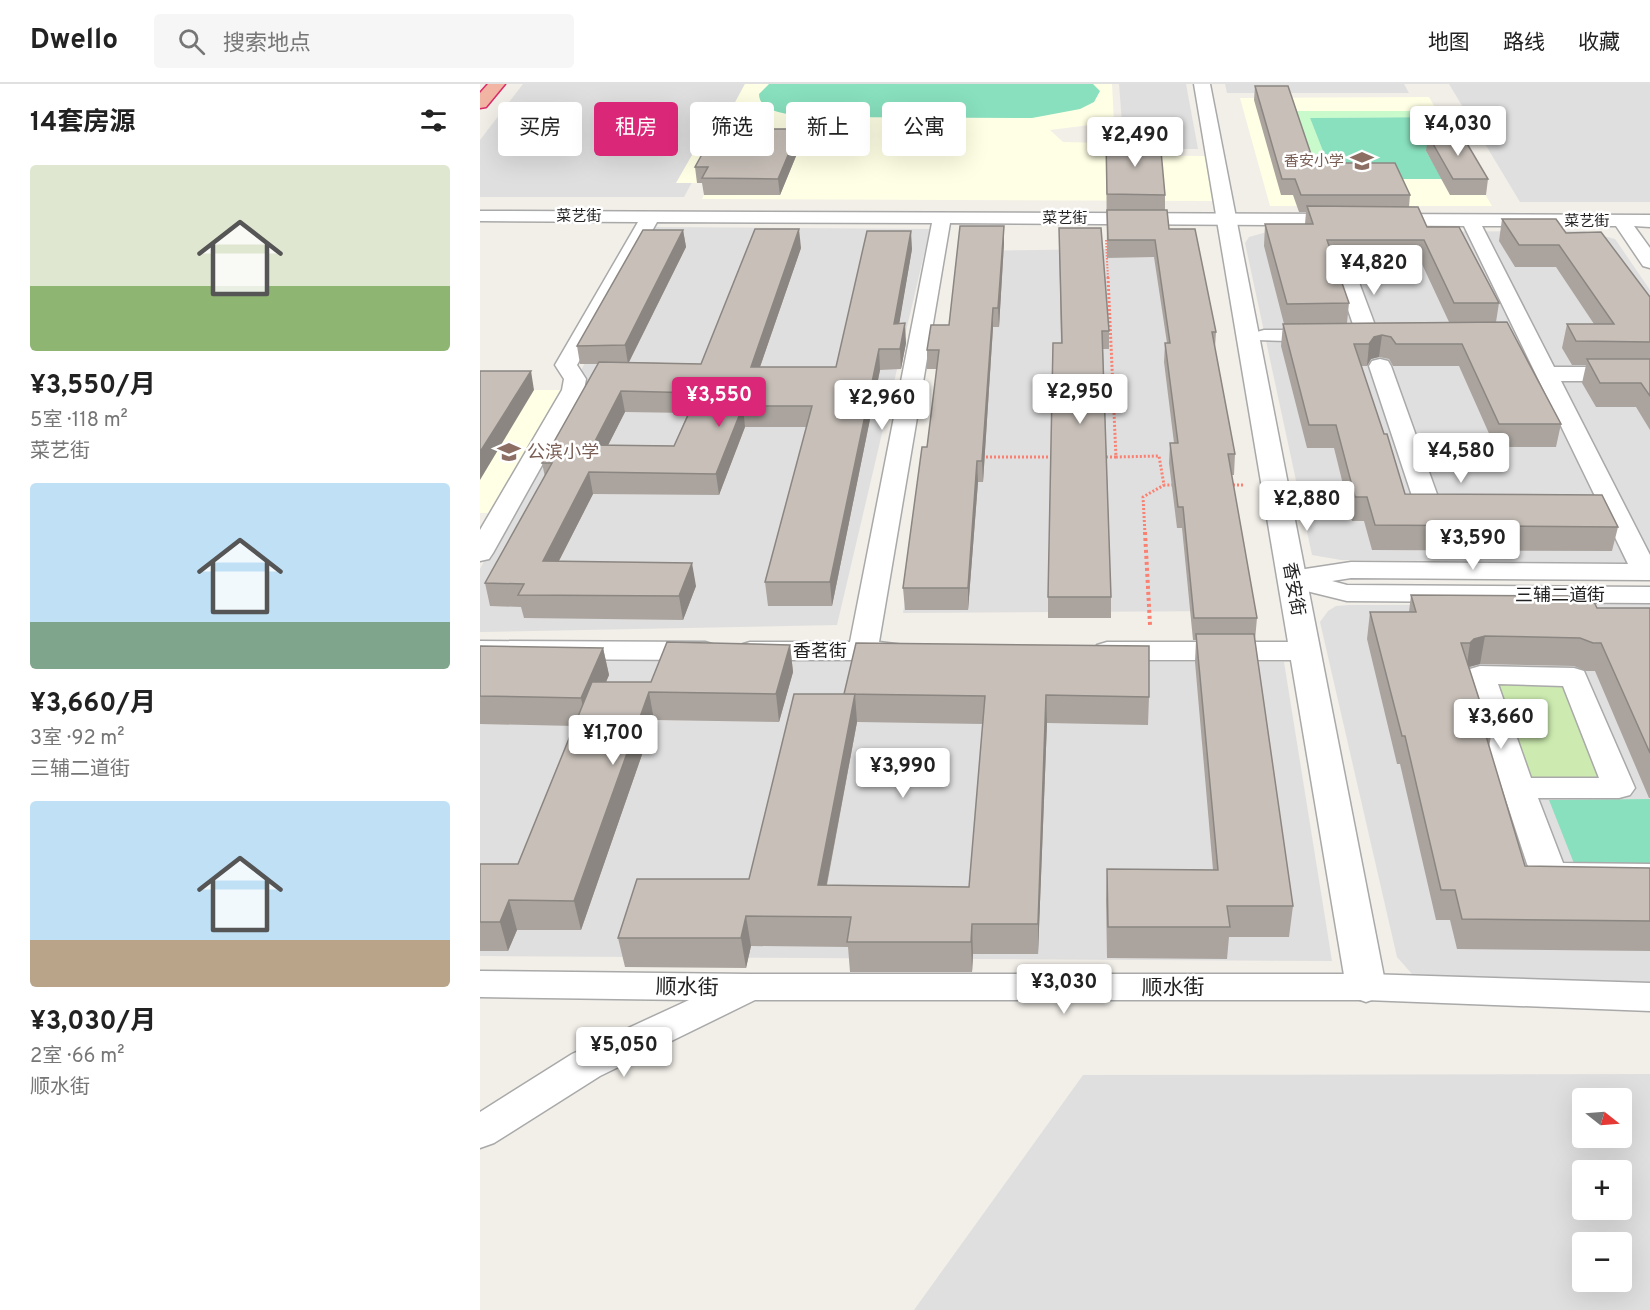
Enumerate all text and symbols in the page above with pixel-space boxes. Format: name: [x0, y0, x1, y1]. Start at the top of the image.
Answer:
search box: [154, 14, 574, 68]
text: Dwello: [30, 23, 118, 59]
icon: search: [175, 25, 208, 58]
text: 地图: [1428, 30, 1470, 57]
text: 路线: [1503, 30, 1545, 57]
text: 收藏: [1578, 30, 1620, 57]
text: 搜索地点: [223, 31, 311, 58]
chip: 买房: [498, 102, 582, 156]
chip: 租房: [594, 102, 678, 156]
chip: 筛选: [690, 102, 774, 156]
chip: 新上: [786, 102, 870, 156]
chip: 公寓: [882, 102, 966, 156]
icon: filters: [417, 104, 450, 137]
pin: ¥4,030: [1409, 106, 1507, 157]
text: 14套房源: [30, 107, 135, 140]
text: ¥4,030: [1424, 112, 1492, 138]
pin: ¥2,490: [1086, 117, 1184, 168]
text: ¥2,490: [1101, 123, 1169, 149]
school or university icon: 香安小学: [1349, 148, 1375, 174]
place label: 香安小学: [1284, 153, 1344, 172]
icon: home: [186, 204, 294, 312]
street label: 菜艺街: [556, 208, 602, 227]
street label: 菜艺街: [1042, 210, 1088, 229]
street label: 菜艺街: [1564, 213, 1610, 232]
pin: ¥4,820: [1325, 245, 1423, 296]
text: ¥4,820: [1340, 251, 1408, 277]
text: ¥3,550/月: [30, 370, 156, 403]
pin: ¥2,950: [1031, 374, 1129, 425]
pin: ¥3,550: [670, 377, 768, 428]
pin: ¥2,960: [833, 380, 931, 431]
text: ¥2,950: [1047, 380, 1113, 406]
text: ¥3,550: [686, 383, 752, 409]
text: ¥2,960: [848, 386, 916, 412]
text: 5室 · 118 m²: [30, 408, 128, 434]
pin: ¥4,580: [1412, 433, 1510, 484]
text: 菜艺街: [30, 439, 90, 465]
school or university icon: 公滨小学: [496, 439, 522, 465]
text: ¥4,580: [1427, 439, 1495, 465]
place label: 公滨小学: [527, 442, 599, 465]
pin: ¥2,880: [1258, 481, 1356, 532]
text: ¥2,880: [1273, 487, 1341, 513]
pin: ¥3,590: [1424, 520, 1522, 571]
icon: home: [186, 522, 294, 630]
text: ¥3,590: [1440, 526, 1506, 552]
street label: 香安街: [1277, 561, 1309, 618]
street label: 三辅二道街: [1515, 585, 1605, 608]
street label: 香茗街: [793, 641, 847, 664]
text: ¥3,660/月: [30, 688, 156, 721]
pin: ¥3,660: [1452, 699, 1550, 750]
text: ¥3,660: [1468, 705, 1534, 731]
pin: ¥1,700: [564, 715, 662, 766]
text: ¥1,700: [583, 721, 643, 747]
text: 3室 · 92 m²: [30, 726, 125, 752]
pin: ¥3,990: [854, 748, 952, 799]
text: ¥3,990: [870, 754, 936, 780]
text: 三辅二道街: [30, 757, 130, 783]
icon: home: [186, 840, 294, 948]
pin: ¥3,030: [1015, 964, 1113, 1015]
text: ¥3,030: [1031, 970, 1097, 996]
street label: 顺水街: [655, 974, 719, 1003]
street label: 顺水街: [1142, 975, 1205, 1002]
text: ¥3,030/月: [30, 1006, 156, 1039]
pin: ¥5,050: [575, 1027, 673, 1078]
text: ¥5,050: [590, 1033, 658, 1059]
text: 2室 · 66 m²: [30, 1044, 124, 1070]
text: 顺水街: [30, 1075, 90, 1101]
north arrow: [1572, 1088, 1632, 1148]
map controls: [1572, 1088, 1632, 1292]
button: +: [1572, 1160, 1632, 1220]
button: −: [1572, 1232, 1632, 1292]

